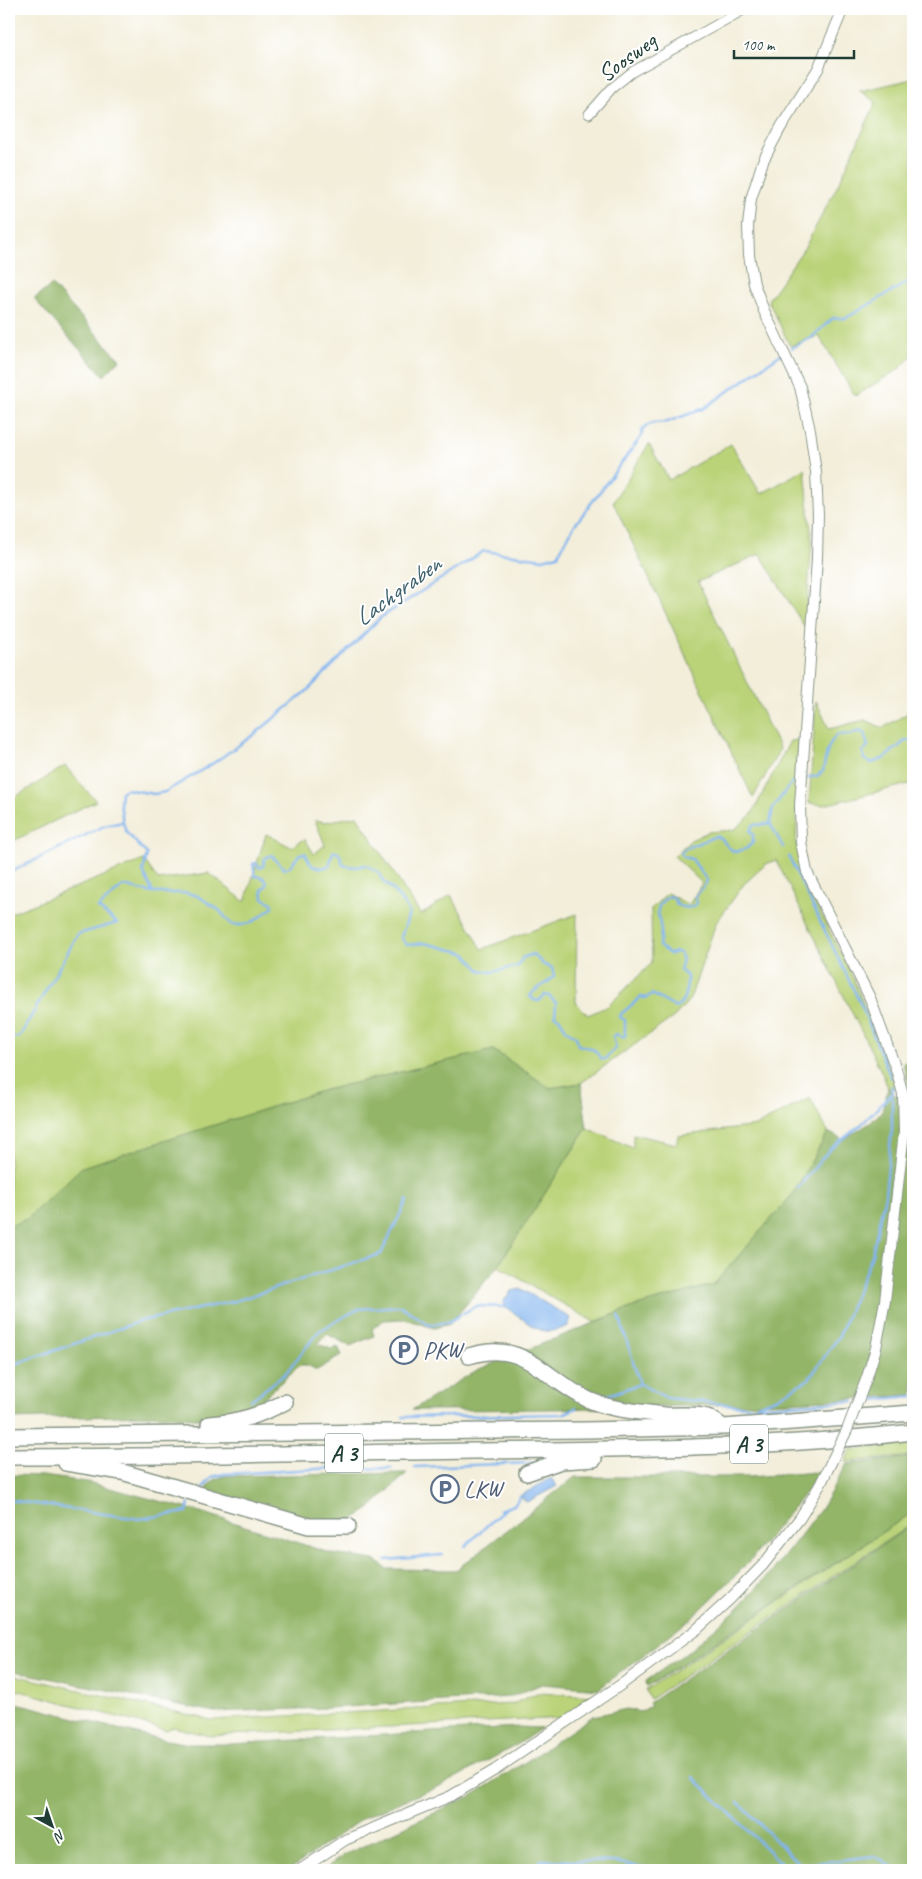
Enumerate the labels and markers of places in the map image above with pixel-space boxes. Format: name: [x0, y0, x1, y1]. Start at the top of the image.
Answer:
parking icon: PKW: [389, 1335, 419, 1365]
place label: PKW: [423, 1335, 465, 1365]
parking icon: LKW: [430, 1474, 460, 1504]
place label: LKW: [464, 1474, 505, 1504]

